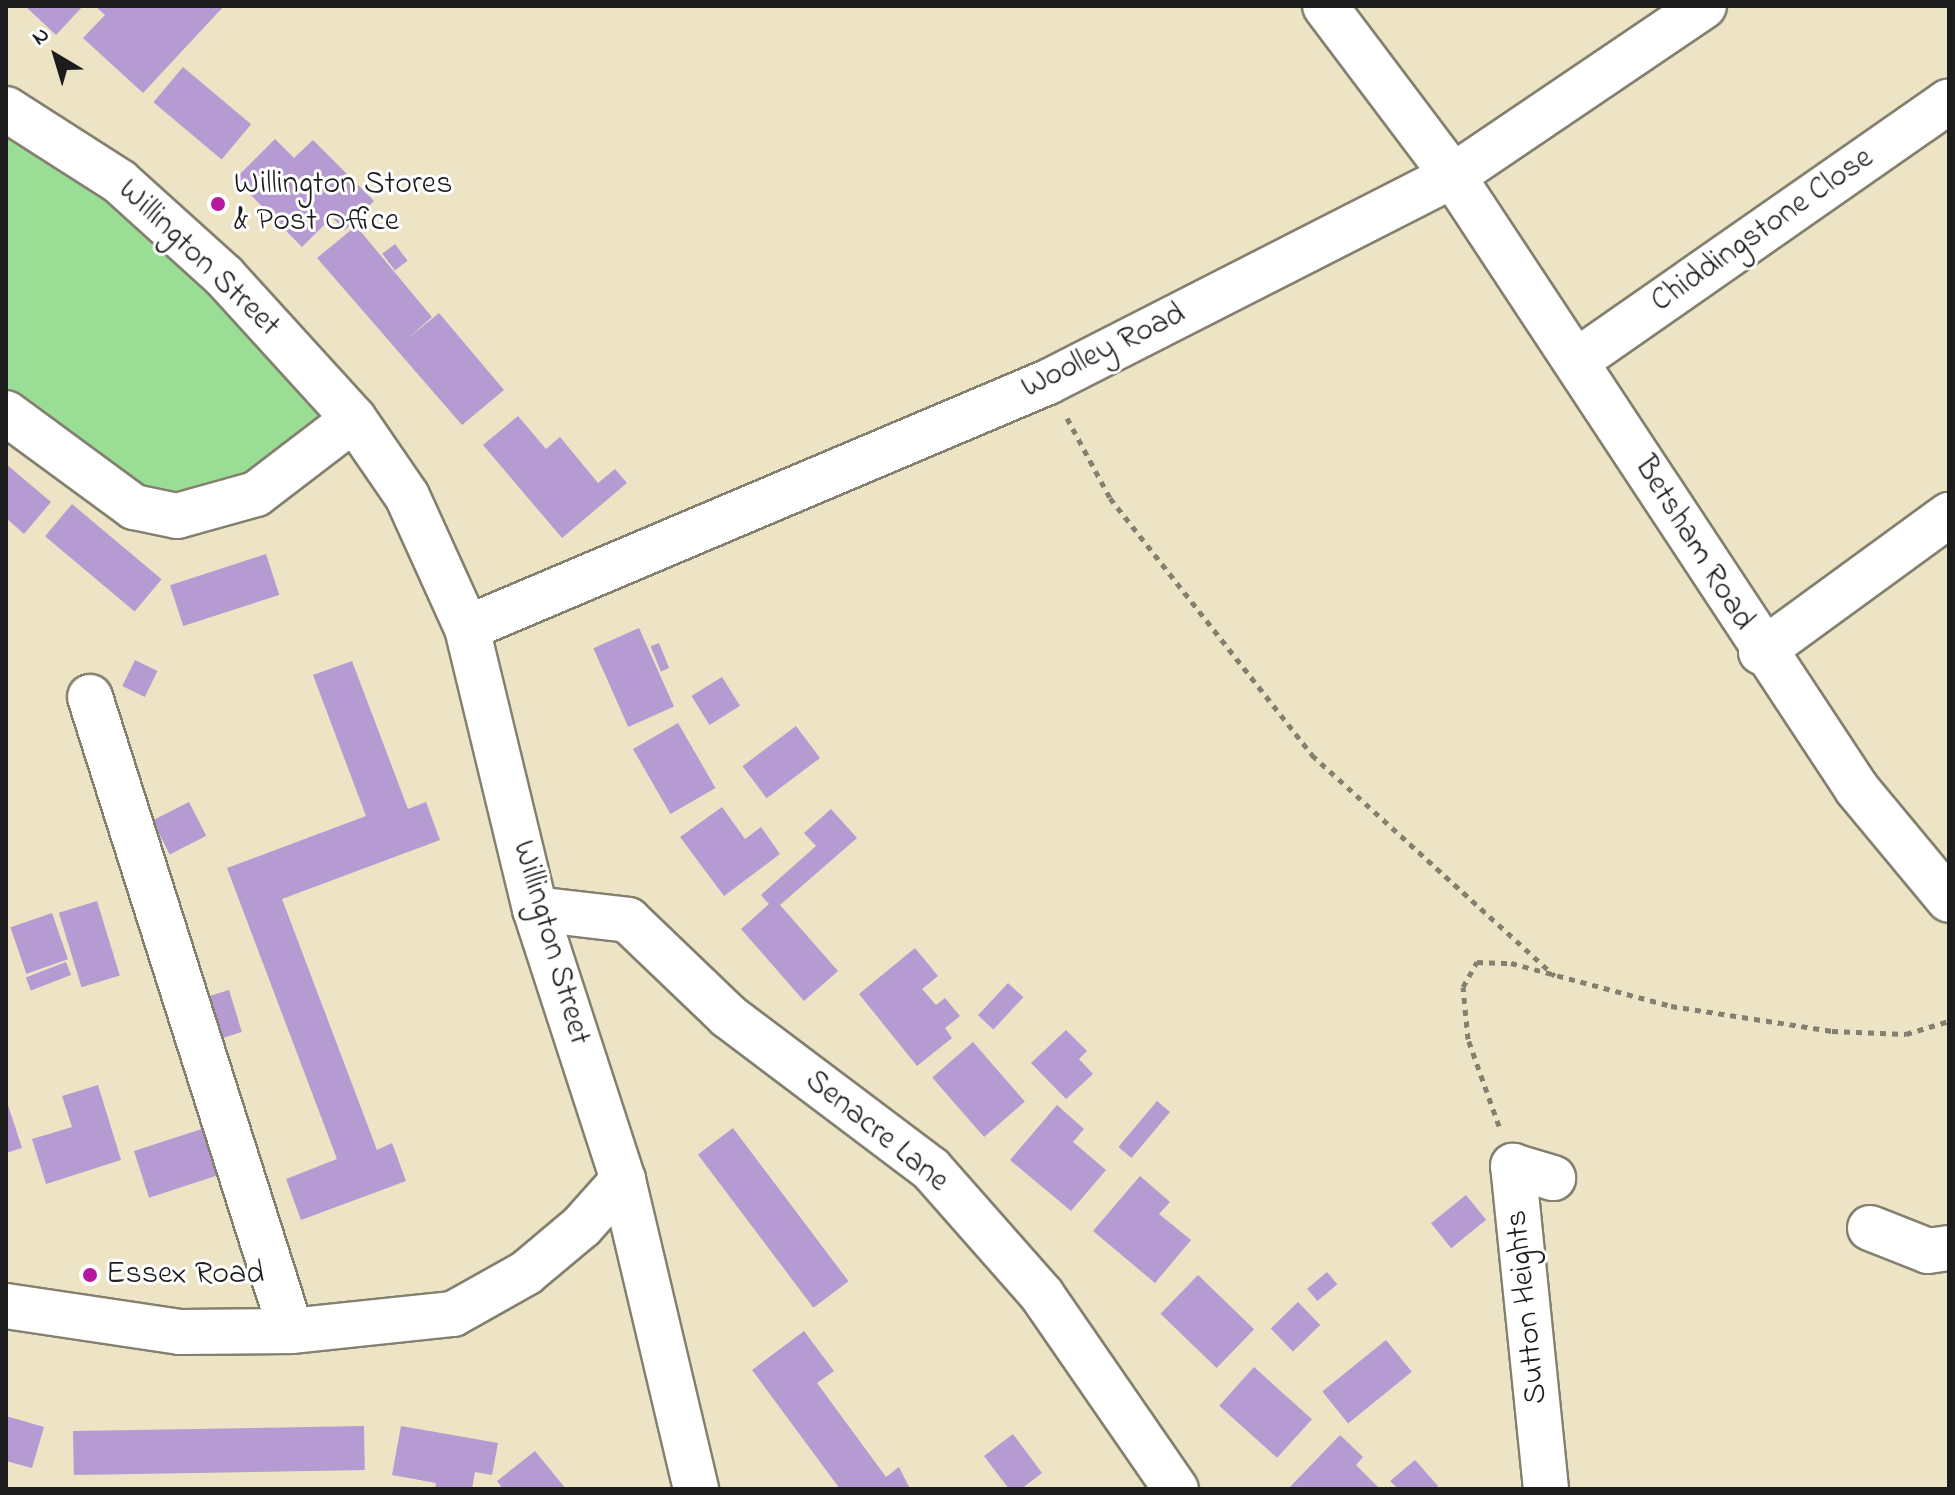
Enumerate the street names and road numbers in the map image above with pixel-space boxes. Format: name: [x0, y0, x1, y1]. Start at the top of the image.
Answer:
street label: Chiddingstone Close: [1645, 140, 1881, 322]
street label: Willington Street: [109, 172, 287, 346]
street label: Woolley Road: [1016, 296, 1192, 408]
street label: Betsham Road: [1624, 450, 1762, 638]
street label: Willington Street: [503, 836, 597, 1050]
street label: Senacre Lane: [796, 1062, 956, 1202]
street label: Sutton Heights: [1499, 1208, 1557, 1406]

